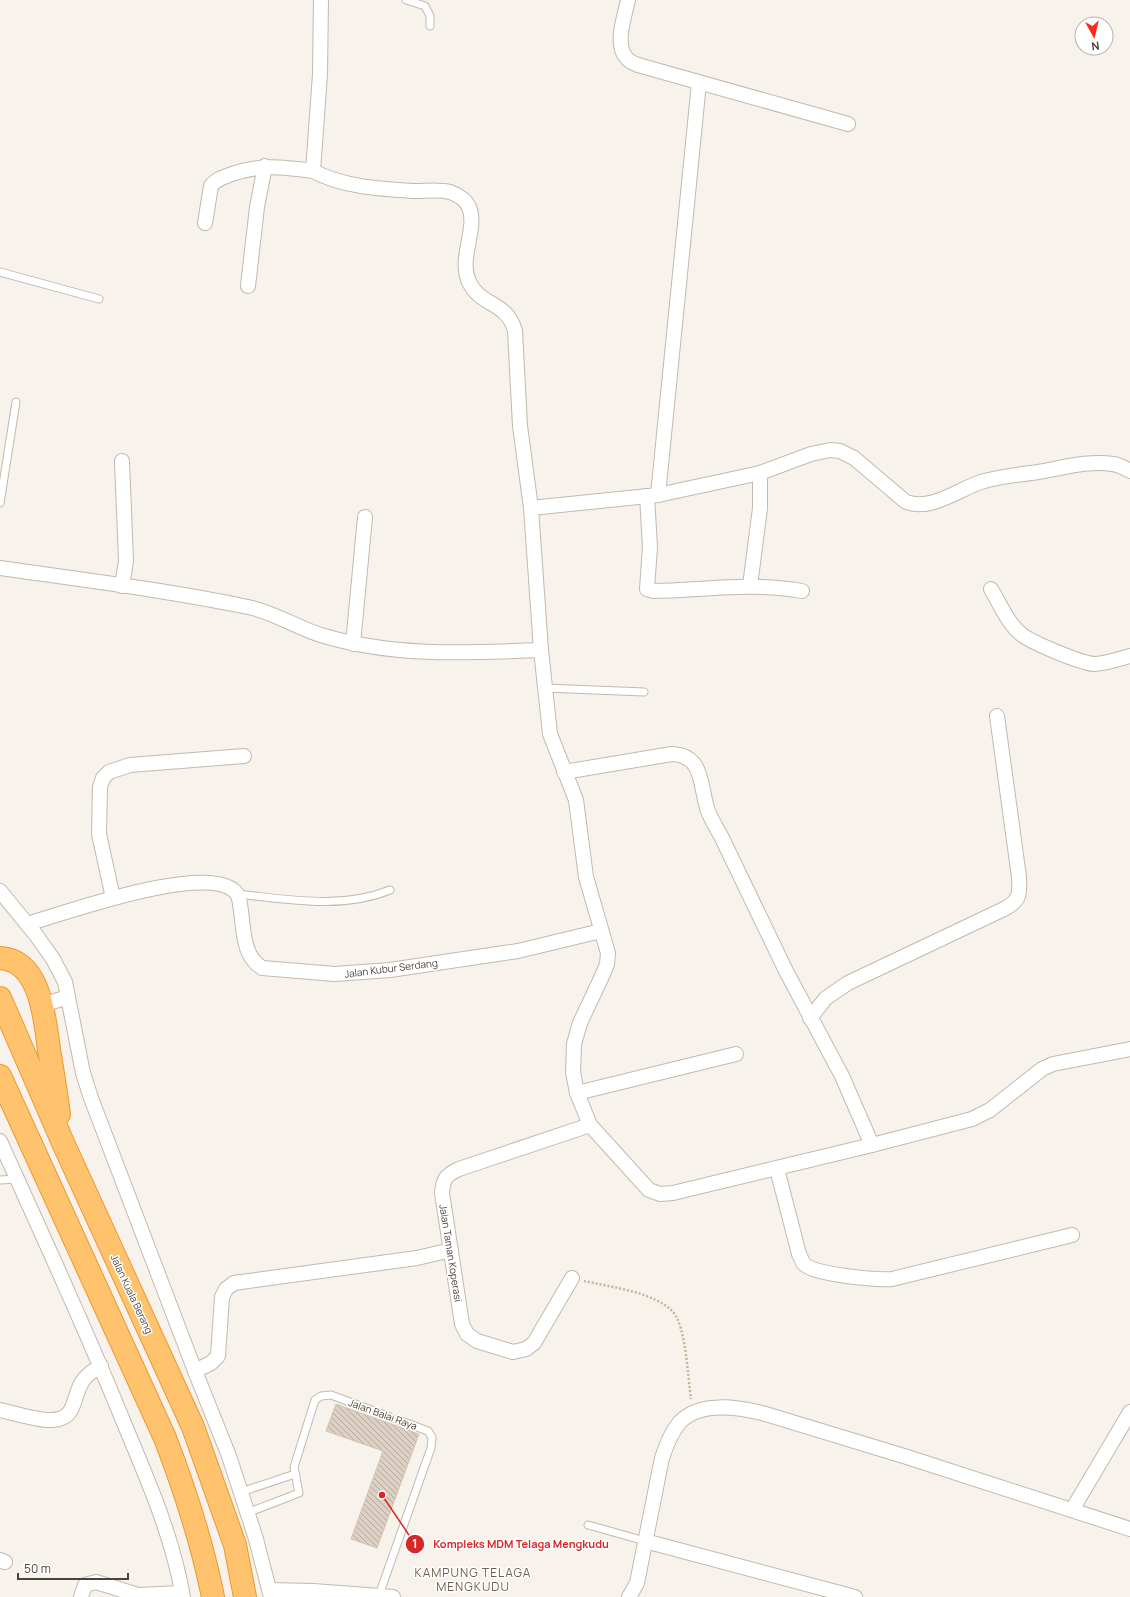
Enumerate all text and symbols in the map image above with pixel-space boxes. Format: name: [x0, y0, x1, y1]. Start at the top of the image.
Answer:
north arrow: [1074, 16, 1114, 56]
text: N: [1090, 38, 1100, 54]
street label: Jalan Kubur Serdang: [344, 955, 439, 981]
street label: Jalan Taman Koperasi: [436, 1203, 466, 1303]
street label: Jalan Kuala Berang: [108, 1252, 157, 1336]
street label: Jalan Balai Raya: [347, 1395, 419, 1433]
callout: Kompleks MDM Telaga Mengkudu: [405, 1532, 617, 1555]
text: 1: [412, 1535, 418, 1552]
text: Kompleks MDM Telaga Mengkudu: [433, 1536, 609, 1551]
scale bar: [18, 1555, 128, 1581]
text: 50 m: [24, 1560, 51, 1577]
district label: KAMPUNG TELAGA MENGKUDU: [415, 1564, 531, 1595]

